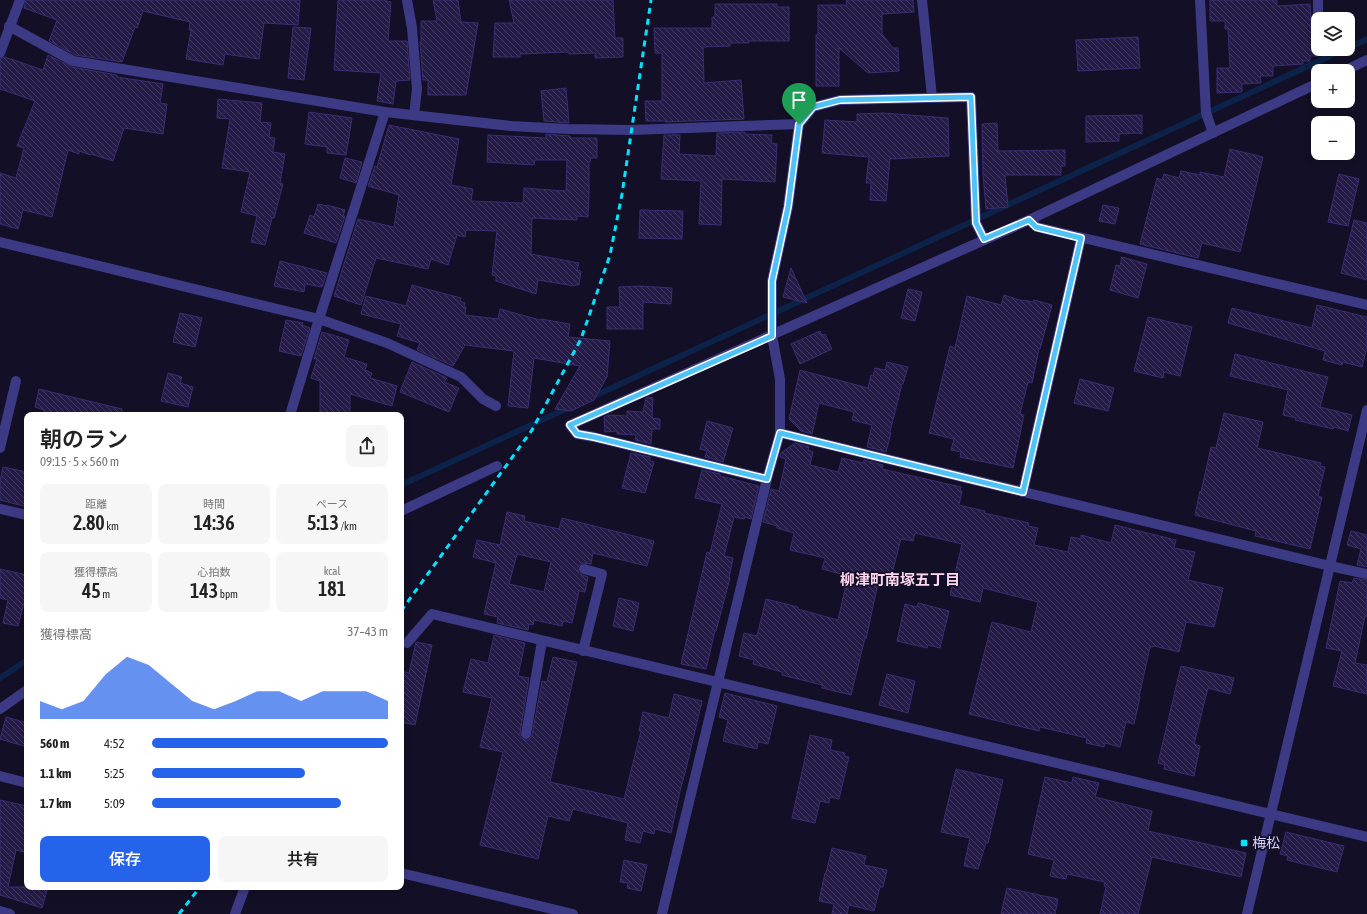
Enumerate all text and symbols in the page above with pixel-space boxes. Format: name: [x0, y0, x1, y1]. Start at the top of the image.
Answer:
map controls: [1311, 12, 1355, 160]
button: layers: [1311, 12, 1355, 56]
button: +: [1311, 64, 1355, 108]
pin: [782, 83, 816, 124]
icon: arrive: [788, 89, 810, 111]
button: −: [1311, 116, 1355, 160]
button: share: [346, 425, 388, 467]
text: 朝のラン: [40, 426, 128, 452]
text: 09:15 · 5 × 560 m: [40, 454, 119, 469]
text: 距離: [85, 498, 107, 510]
text: 時間: [203, 498, 225, 510]
text: ペース: [316, 498, 348, 510]
text: 2.80: [73, 511, 105, 534]
text: 14:36: [193, 511, 235, 534]
text: 5:13: [307, 511, 339, 534]
text: km: [105, 520, 119, 532]
text: /km: [339, 520, 357, 532]
text: kcal: [324, 565, 340, 577]
text: 獲得標高: [74, 566, 118, 578]
text: 心拍数: [198, 566, 231, 578]
district label: 柳津町南塚五丁目: [840, 571, 960, 588]
text: 181: [318, 577, 346, 600]
text: 45: [82, 579, 101, 602]
text: 143: [190, 579, 218, 602]
text: m: [101, 588, 110, 600]
text: bpm: [218, 588, 238, 600]
text: 37–43 m: [347, 624, 388, 639]
text: 獲得標高: [40, 627, 92, 642]
text: 560 m: [40, 736, 69, 751]
text: 4:52: [104, 736, 125, 751]
text: 1.1 km: [40, 766, 71, 781]
text: 5:25: [104, 766, 125, 781]
text: 1.7 km: [40, 796, 71, 811]
text: 5:09: [104, 796, 125, 811]
place label: 梅松: [1252, 835, 1280, 851]
button: 保存: [40, 836, 210, 882]
button: 共有: [218, 836, 388, 882]
marker: 梅松: [1239, 838, 1249, 848]

